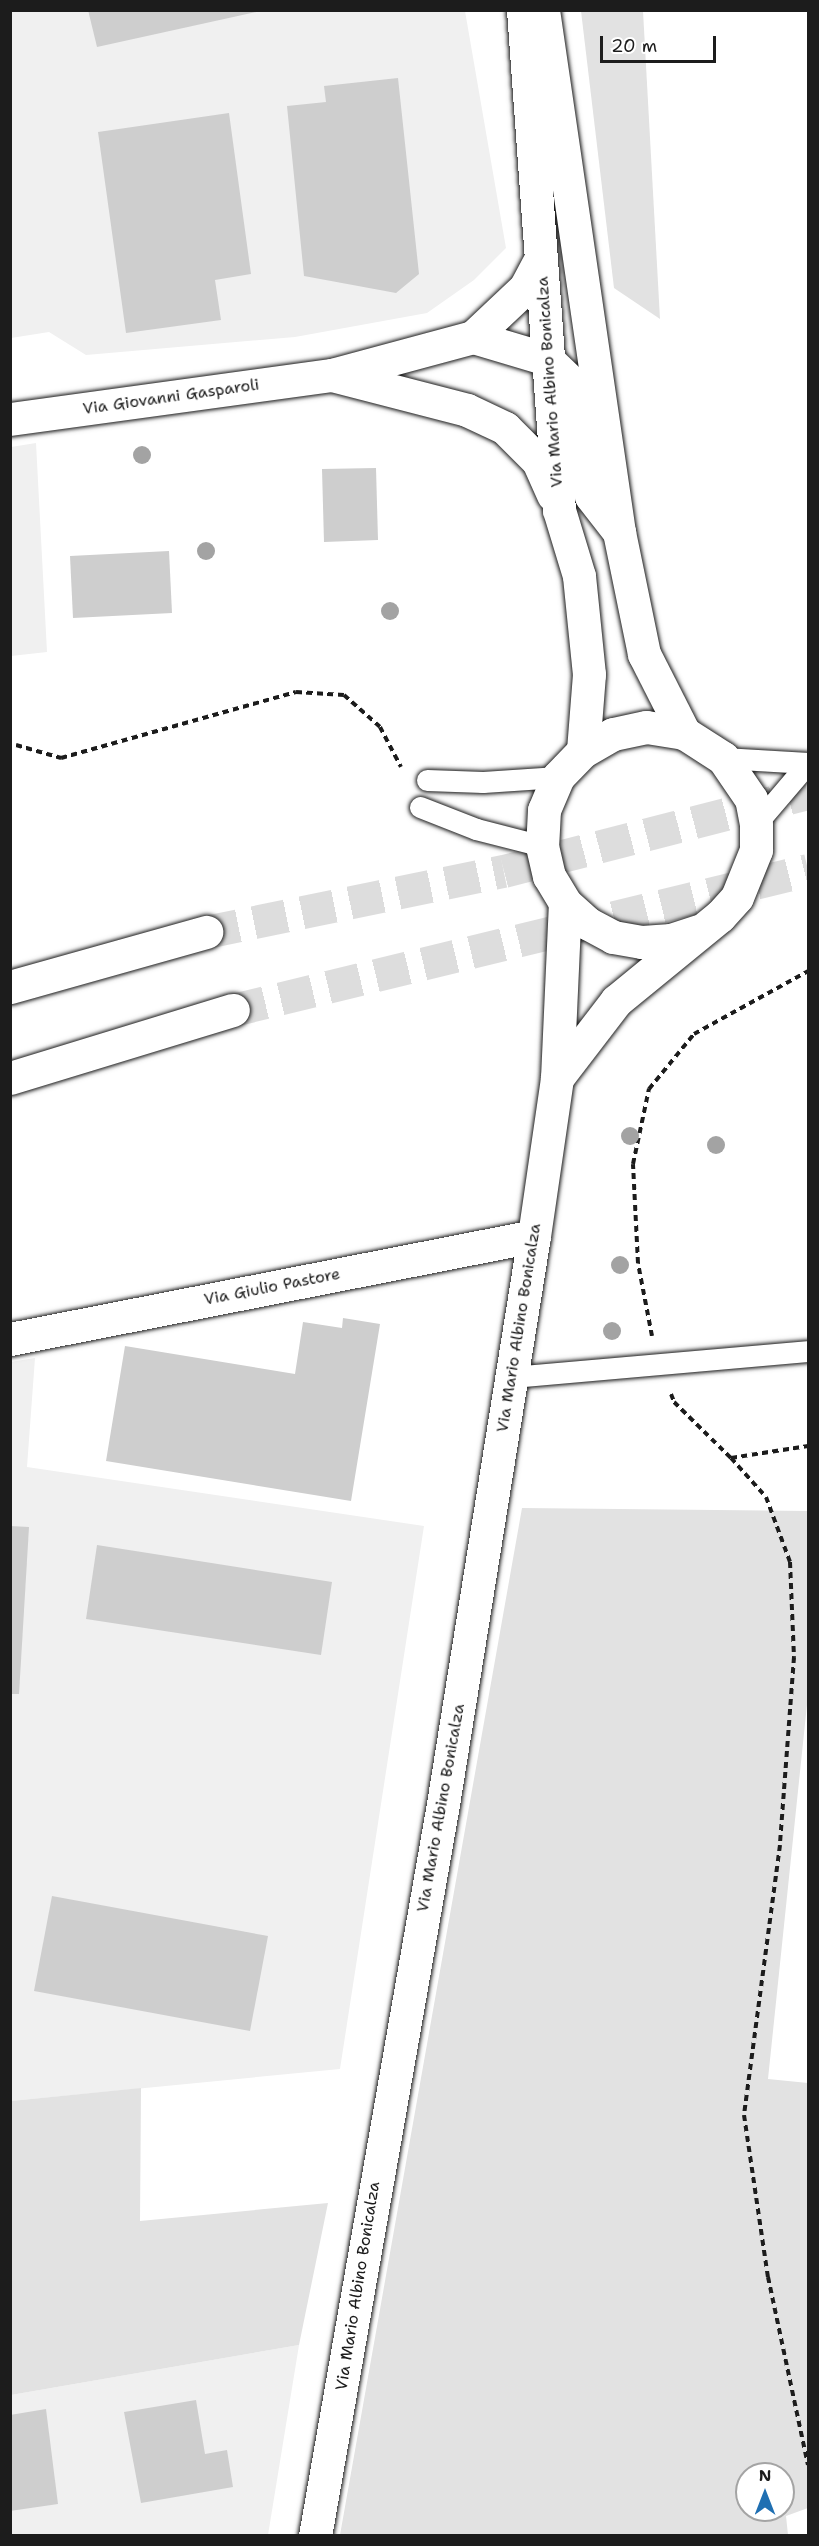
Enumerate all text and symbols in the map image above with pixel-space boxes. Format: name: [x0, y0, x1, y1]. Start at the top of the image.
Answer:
scale bar: [603, 24, 718, 62]
text: 20 m: [611, 34, 657, 58]
street label: Via Mario Albino Bonicalza: [533, 276, 567, 488]
street label: Via Giovanni Gasparoli: [81, 375, 261, 419]
street label: Via Mario Albino Bonicalza: [493, 1222, 545, 1434]
street label: Via Giulio Pastore: [202, 1264, 342, 1310]
street label: Via Mario Albino Bonicalza: [413, 1702, 469, 1914]
street label: Via Mario Albino Bonicalza: [332, 2180, 384, 2392]
north arrow: [735, 2462, 795, 2522]
text: N: [759, 2465, 771, 2486]

